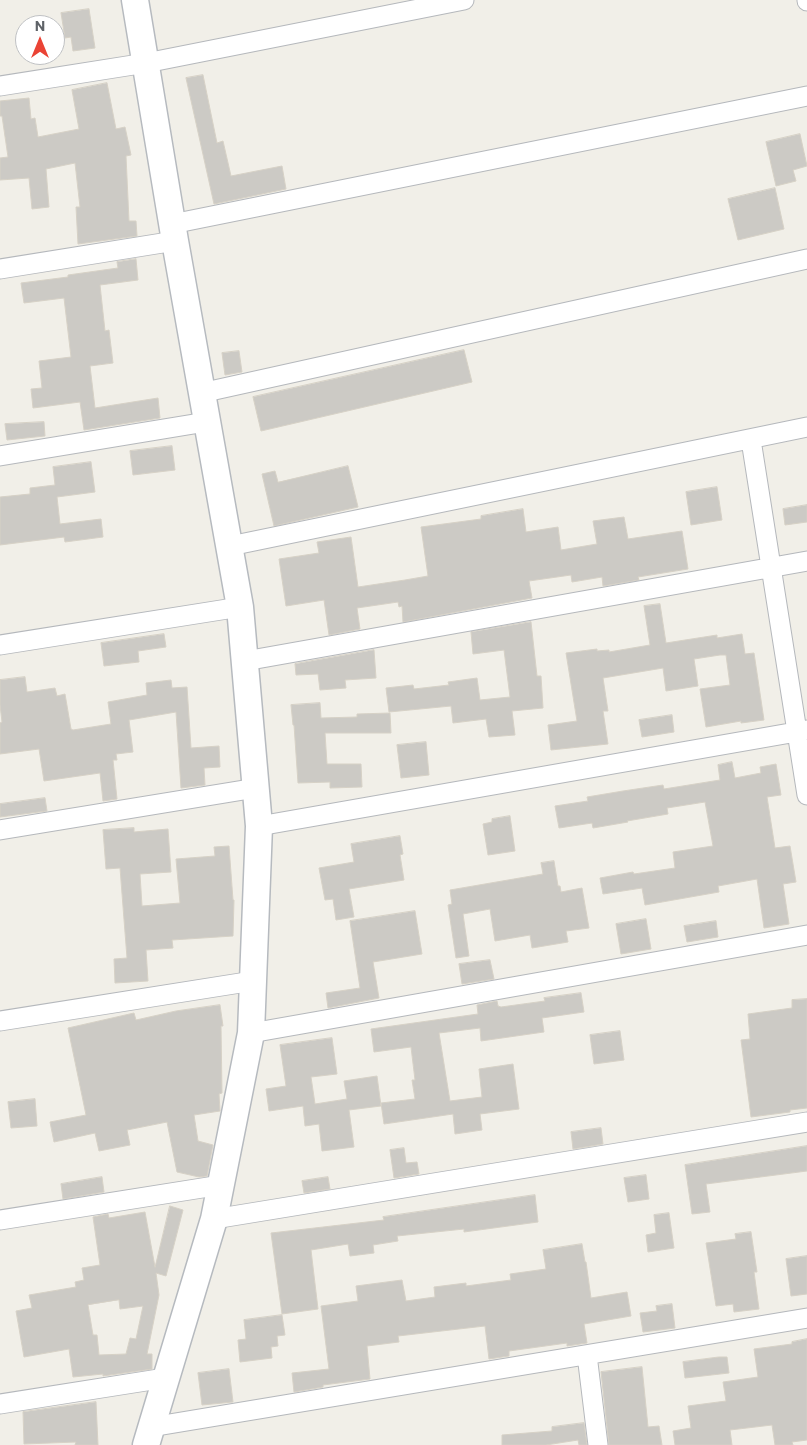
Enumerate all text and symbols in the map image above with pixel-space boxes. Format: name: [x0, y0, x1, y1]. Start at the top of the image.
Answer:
north arrow: [15, 15, 65, 65]
text: N: [35, 17, 45, 34]

